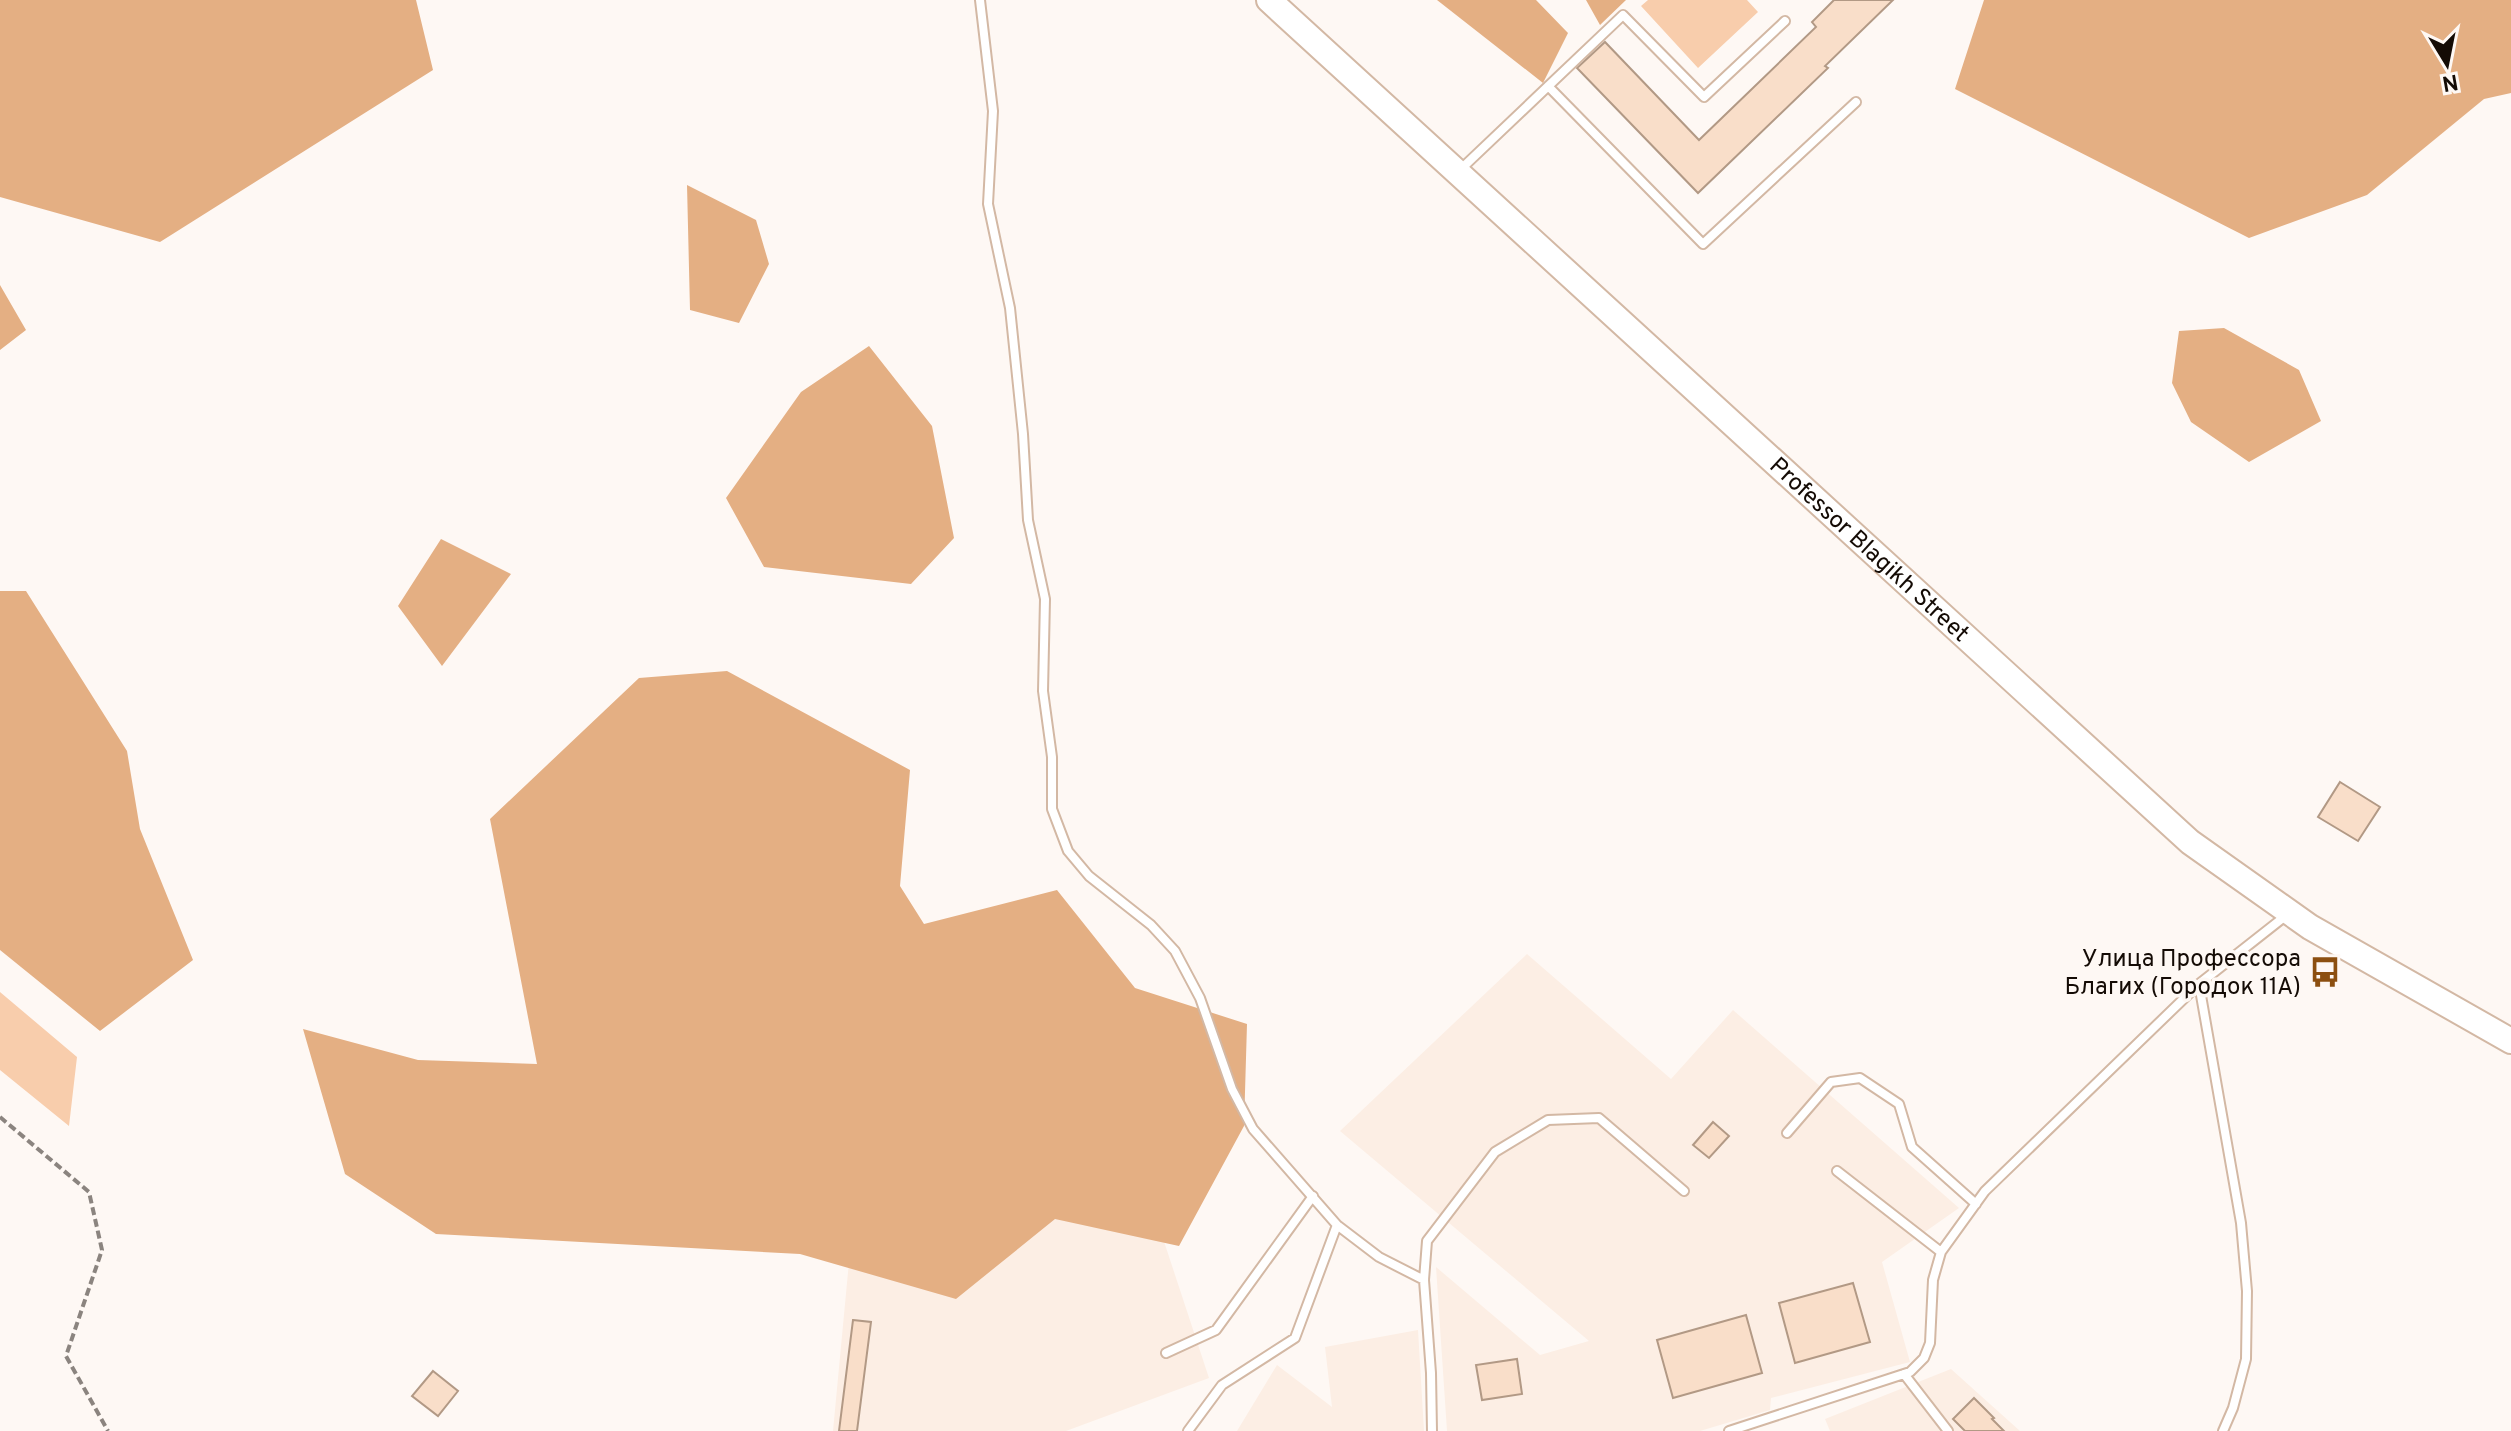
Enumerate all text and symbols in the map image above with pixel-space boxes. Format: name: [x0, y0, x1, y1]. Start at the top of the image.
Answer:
north arrow: [2407, 24, 2487, 104]
text: N: [2440, 67, 2460, 96]
street label: Professor Blagikh Street: [1762, 452, 1975, 650]
place label: Улица Профессора Благих (Городок 11А): [2064, 945, 2301, 1003]
bus stop icon: Улица Профессора Благих (Городок 11А): [2308, 955, 2342, 989]

